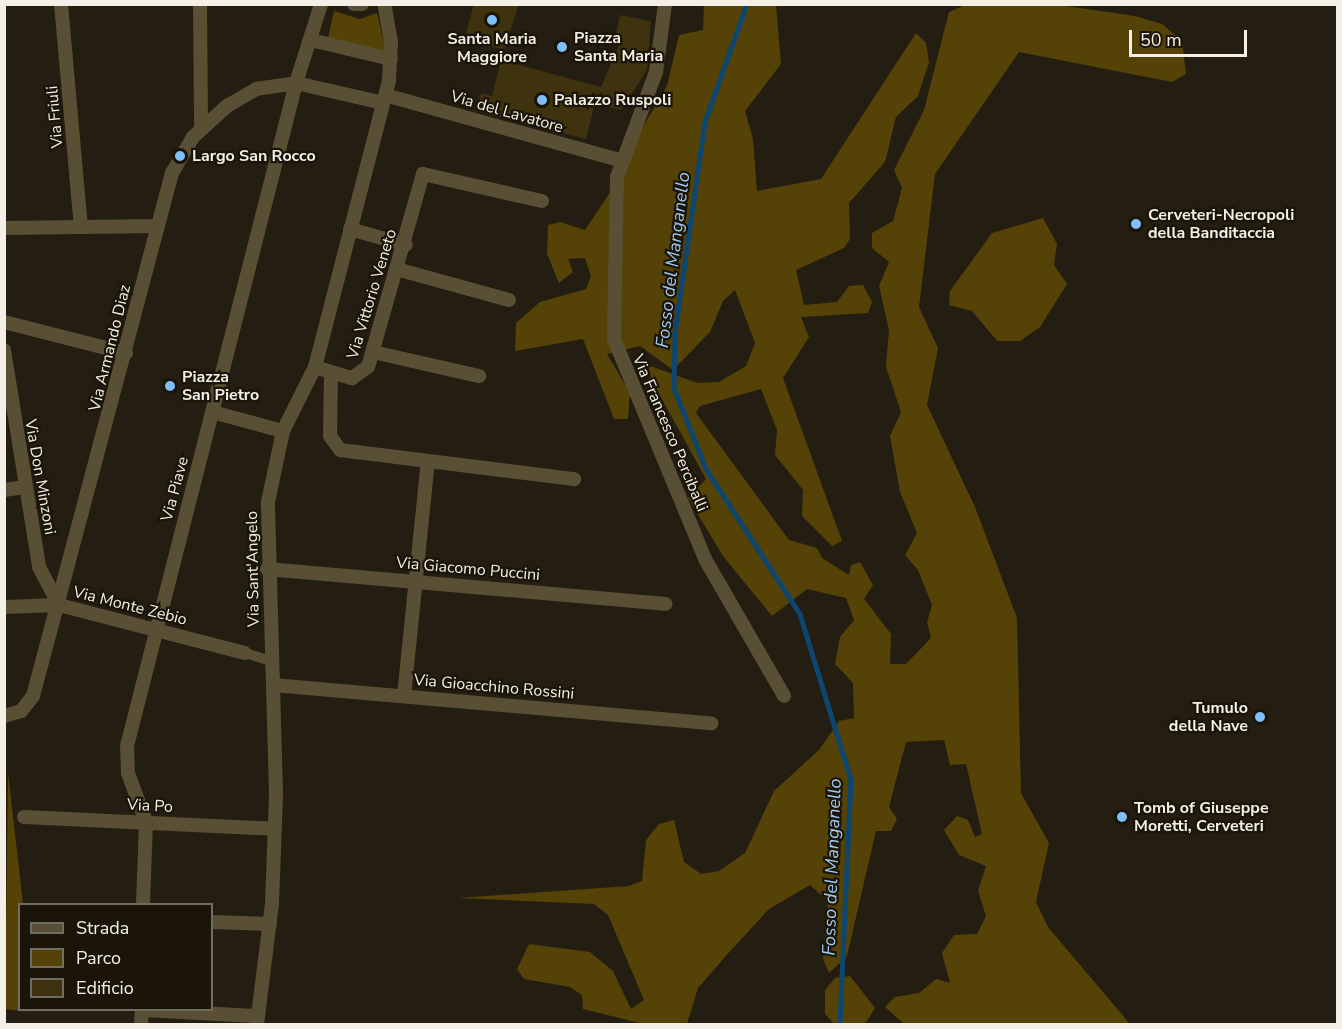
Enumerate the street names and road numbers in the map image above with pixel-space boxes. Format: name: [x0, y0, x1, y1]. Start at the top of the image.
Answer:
street label: Via Friuli: [43, 85, 67, 149]
street label: Via del Lavatore: [448, 87, 566, 137]
street label: Via Vittorio Veneto: [343, 227, 401, 361]
street label: Via Armando Diaz: [85, 283, 135, 413]
street label: Via Francesco Perciballi: [628, 352, 712, 514]
street label: Via Don Minzoni: [20, 418, 60, 536]
street label: Via Piave: [157, 455, 193, 523]
street label: Via Sant'Angelo: [242, 511, 264, 627]
street label: Via Giacomo Puccini: [395, 553, 541, 585]
street label: Via Monte Zebio: [71, 583, 189, 629]
street label: Via Gioacchino Rossini: [413, 670, 575, 704]
street label: Via Po: [127, 795, 173, 817]

